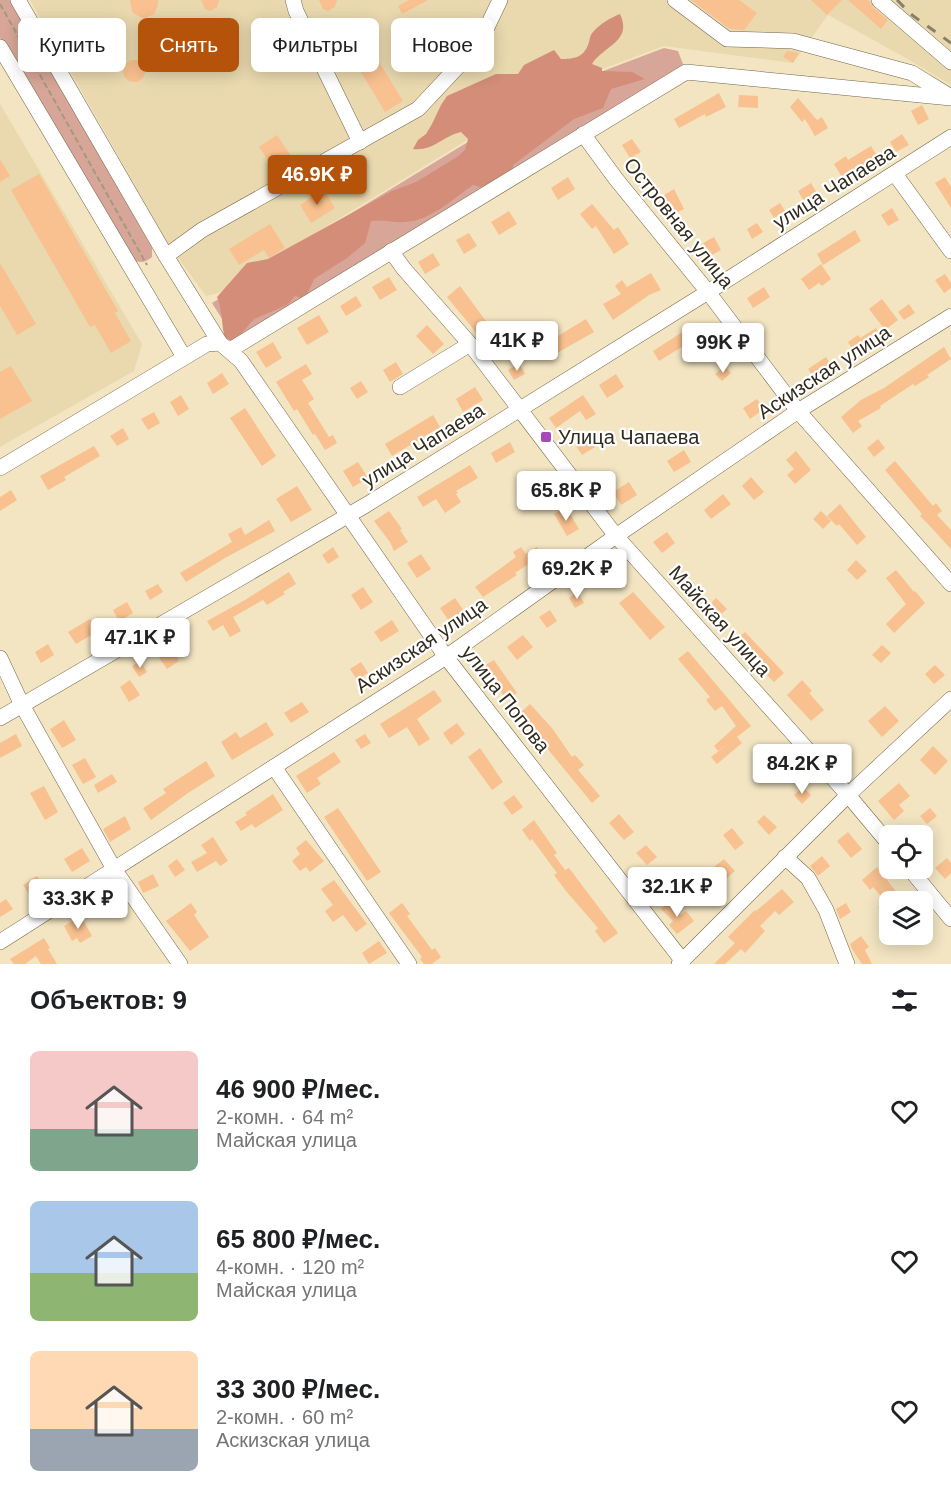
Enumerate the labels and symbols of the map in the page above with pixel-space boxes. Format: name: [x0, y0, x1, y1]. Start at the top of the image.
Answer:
street label: улица Чапаева: [769, 140, 900, 233]
street label: Островная улица: [620, 153, 739, 293]
pin: 46.9K ₽: [262, 155, 372, 206]
street label: Аскизская улица: [753, 320, 895, 423]
pin: 41K ₽: [475, 321, 559, 372]
pin: 99K ₽: [681, 323, 765, 374]
street label: улица Чапаева: [358, 398, 489, 491]
place label: Улица Чапаева: [558, 426, 700, 448]
marker: Улица Чапаева: [539, 430, 553, 444]
pin: 65.8K ₽: [511, 471, 621, 522]
pin: 69.2K ₽: [522, 549, 632, 600]
street label: Майская улица: [665, 561, 776, 681]
street label: Аскизская улица: [351, 592, 492, 697]
pin: 47.1K ₽: [85, 618, 195, 669]
street label: улица Попова: [457, 641, 555, 757]
pin: 84.2K ₽: [747, 744, 857, 795]
pin: 32.1K ₽: [622, 867, 732, 918]
pin: 33.3K ₽: [23, 879, 133, 930]

